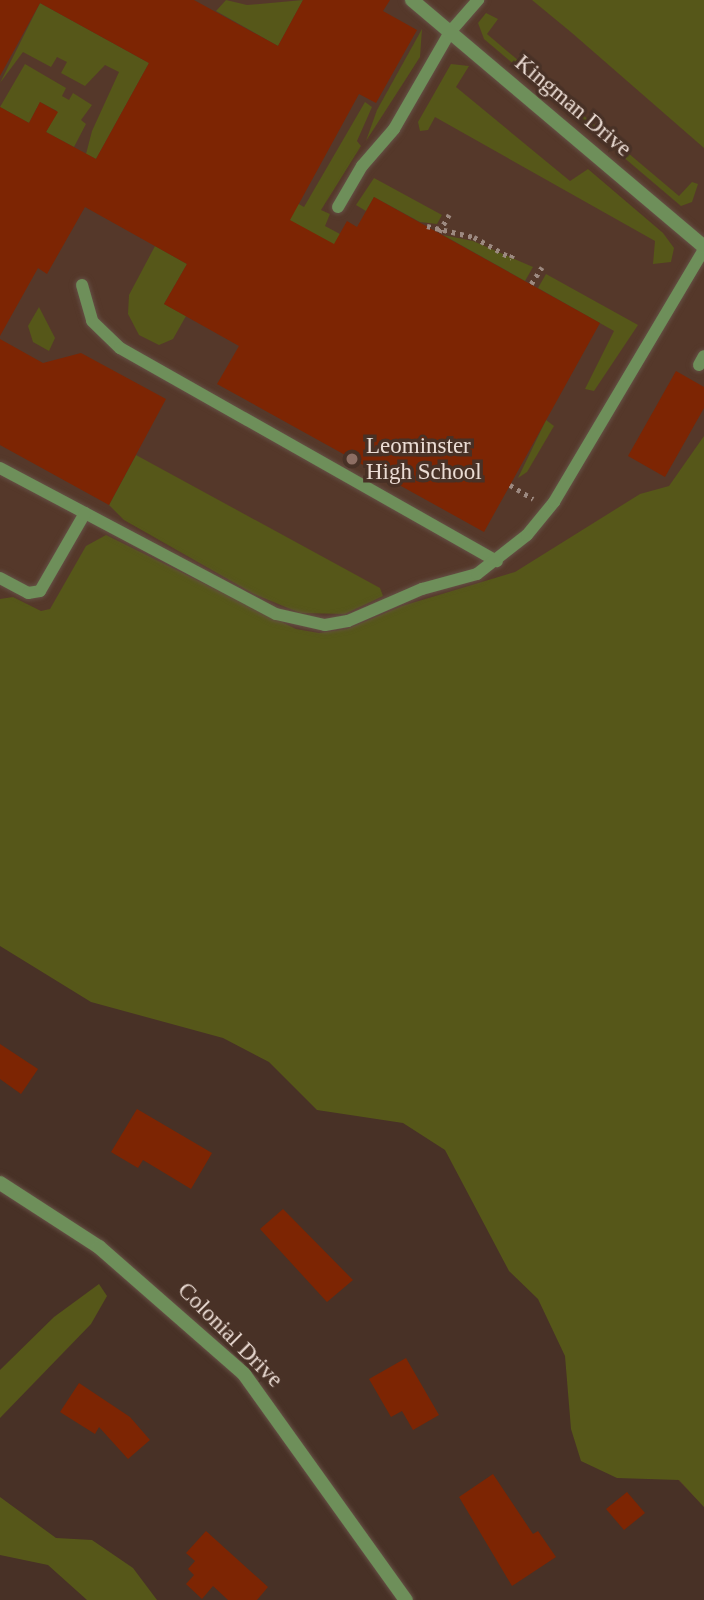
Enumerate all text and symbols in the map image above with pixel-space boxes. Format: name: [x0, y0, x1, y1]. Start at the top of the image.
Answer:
street label: Kingman Drive: [509, 49, 637, 163]
place label: Leominster High School: [366, 432, 482, 486]
marker: Leominster High School: [344, 451, 360, 467]
street label: Colonial Drive: [172, 1277, 288, 1393]

